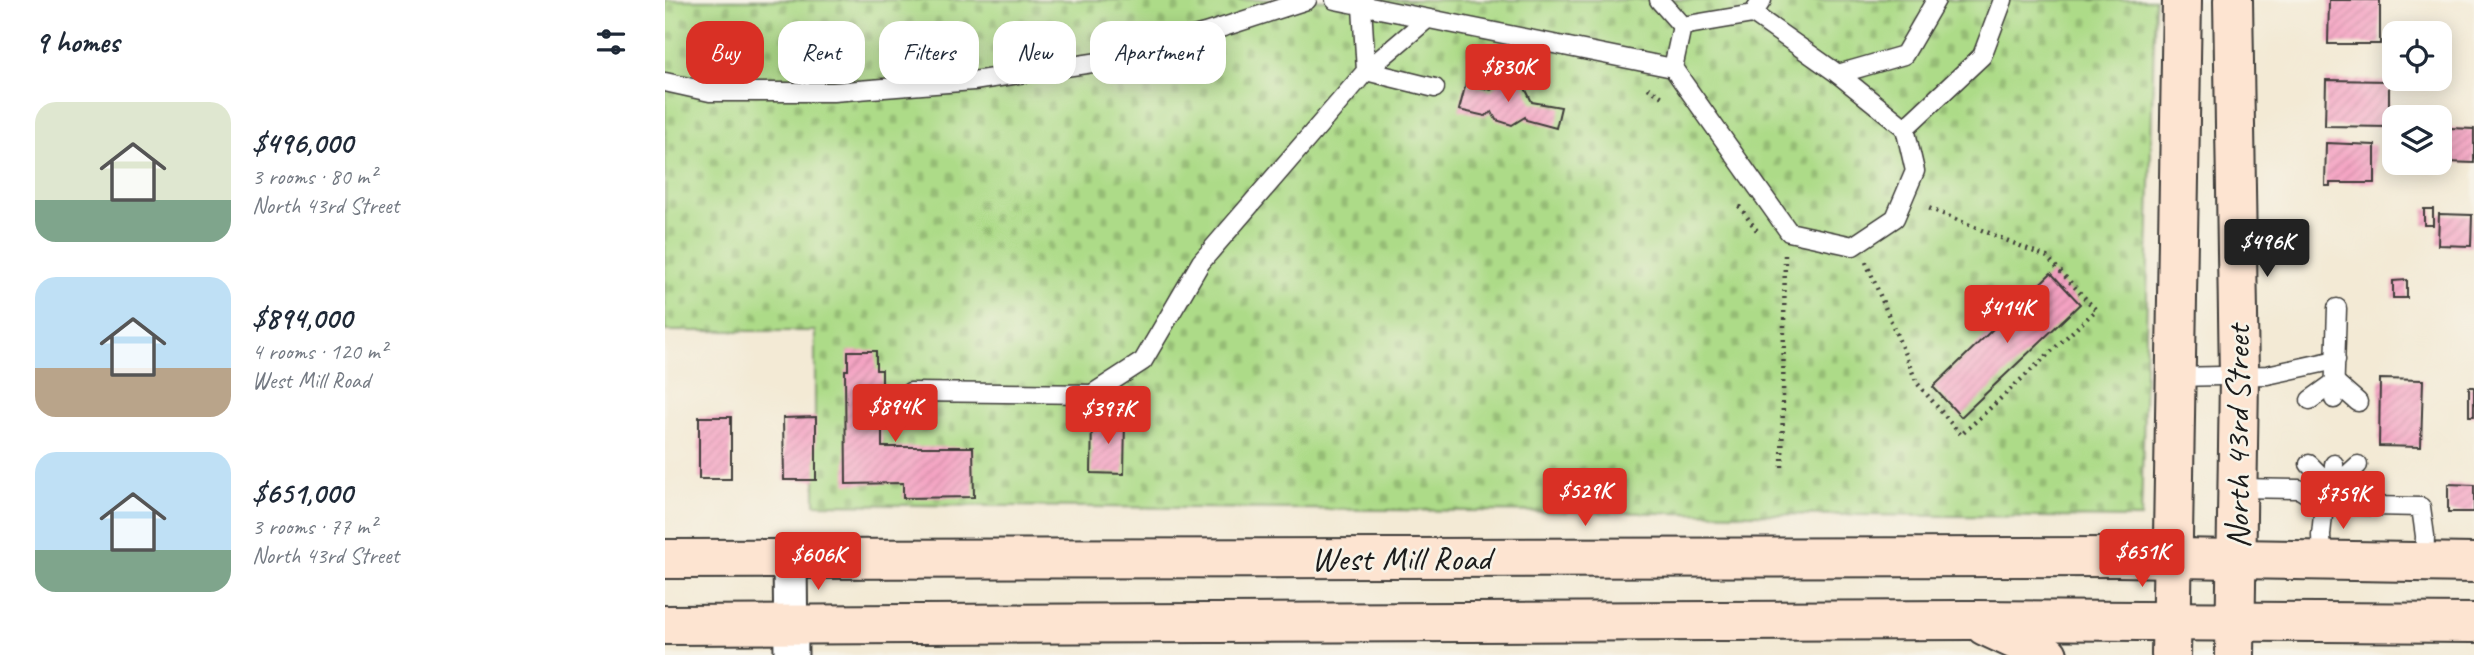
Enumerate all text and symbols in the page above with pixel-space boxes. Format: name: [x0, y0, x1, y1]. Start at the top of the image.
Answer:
chip: Buy: [686, 21, 764, 84]
chip: Rent: [778, 21, 865, 84]
chip: Filters: [879, 21, 979, 84]
chip: New: [993, 21, 1076, 84]
chip: Apartment: [1090, 21, 1226, 84]
map controls: [2382, 21, 2452, 175]
button: locate: [2382, 21, 2452, 91]
text: 9 homes: [35, 23, 119, 61]
icon: filters: [592, 23, 630, 61]
pin: $830K: [1459, 44, 1557, 104]
text: $830K: [1481, 52, 1535, 81]
button: layers: [2382, 105, 2452, 175]
text: $496,000: [252, 124, 353, 162]
icon: home: [91, 130, 175, 214]
text: 3 rooms · 80 m²: [252, 162, 376, 191]
text: North 43rd Street: [252, 191, 399, 220]
pin: $496K: [2218, 219, 2316, 279]
text: $496K: [2240, 227, 2294, 256]
pin: $414K: [1958, 286, 2056, 345]
text: $414K: [1980, 293, 2034, 322]
text: $894,000: [252, 299, 352, 337]
icon: home: [91, 305, 175, 389]
street label: North 43rd Street: [2215, 322, 2260, 549]
text: 4 rooms · 120 m²: [252, 337, 387, 366]
text: West Mill Road: [252, 366, 370, 395]
pin: $894K: [846, 384, 944, 444]
pin: $397K: [1059, 386, 1157, 446]
text: $894K: [869, 392, 921, 421]
text: $397K: [1082, 394, 1134, 423]
pin: $529K: [1536, 468, 1634, 528]
pin: $759K: [2294, 472, 2392, 531]
text: $651,000: [252, 474, 353, 512]
text: $529K: [1559, 476, 1611, 505]
text: $759K: [2317, 479, 2369, 508]
icon: home: [91, 480, 175, 564]
text: 3 rooms · 77 m²: [252, 512, 376, 541]
pin: $651K: [2093, 530, 2191, 589]
pin: $606K: [769, 532, 867, 592]
street label: West Mill Road: [1311, 536, 1496, 581]
text: $651K: [2115, 537, 2169, 566]
text: $606K: [791, 540, 845, 569]
text: North 43rd Street: [252, 541, 399, 570]

